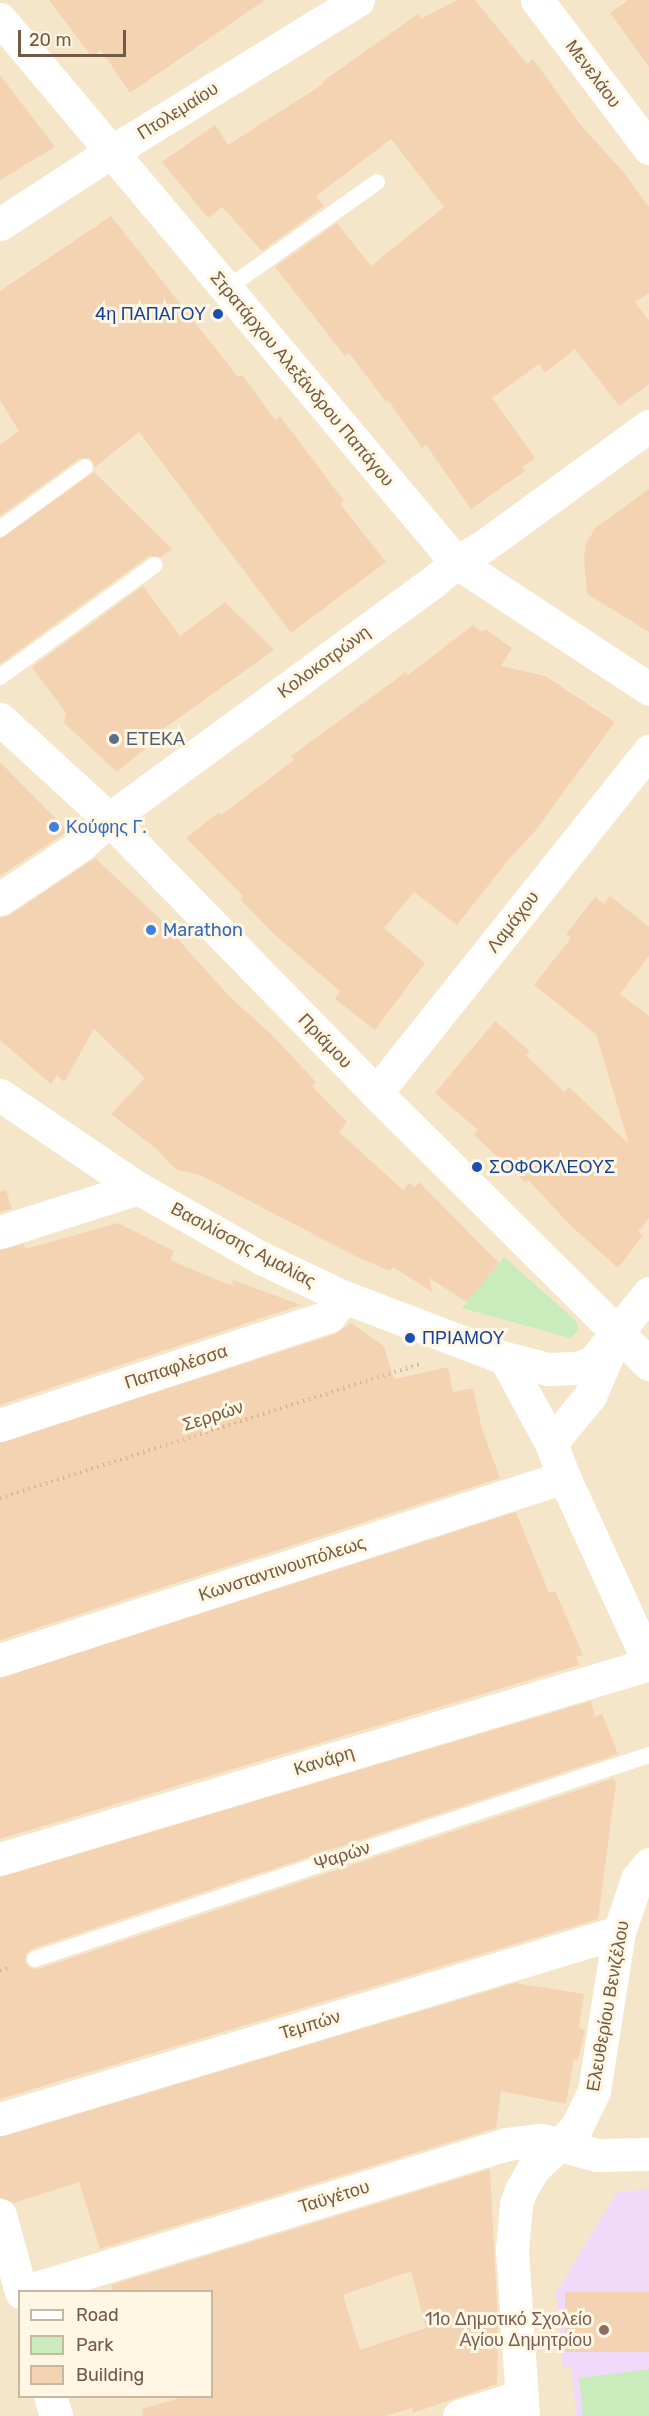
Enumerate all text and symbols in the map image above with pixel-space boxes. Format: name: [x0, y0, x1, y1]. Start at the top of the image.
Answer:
scale bar: [21, 18, 129, 56]
text: 20 m: [29, 29, 71, 51]
street label: Μενελάου: [561, 36, 625, 112]
street label: Πτολεμαίου: [134, 78, 222, 144]
street label: Στρατάρχου Αλεξάνδρου Παπάγου: [206, 267, 398, 491]
place label: 4η ΠΑΠΑΓΟΥ: [95, 303, 206, 325]
marker: 4η ΠΑΠΑΓΟΥ: [211, 307, 225, 321]
street label: Κολοκοτρώνη: [274, 621, 374, 703]
place label: ΕΤΕΚΑ: [126, 728, 185, 750]
marker: ΕΤΕΚΑ: [107, 732, 121, 746]
place label: Κούφης Γ.: [66, 816, 147, 838]
marker: Κούφης Γ.: [47, 820, 61, 834]
street label: Λαμάχου: [482, 887, 544, 957]
place label: Marathon: [163, 919, 243, 941]
marker: Marathon: [144, 923, 158, 937]
street label: Πριάμου: [294, 1009, 356, 1073]
place label: ΣΟΦΟΚΛΕΟΥΣ: [489, 1156, 615, 1178]
marker: ΣΟΦΟΚΛΕΟΥΣ: [470, 1160, 484, 1174]
street label: Βασιλίσσης Αμαλίας: [167, 1198, 319, 1292]
place label: ΠΡΙΑΜΟΥ: [422, 1327, 504, 1349]
marker: ΠΡΙΑΜΟΥ: [403, 1331, 417, 1345]
street label: Παπαφλέσσα: [122, 1340, 230, 1394]
street label: Σερρών: [180, 1396, 246, 1436]
street label: Κωνσταντινουπόλεως: [196, 1532, 368, 1606]
street label: Κανάρη: [291, 1742, 357, 1780]
street label: Ψαρών: [311, 1837, 373, 1875]
street label: Ελευθερίου Βενιζέλου: [582, 1919, 634, 2093]
street label: Τεμπών: [277, 2006, 343, 2044]
street label: Ταϋγέτου: [296, 2176, 372, 2218]
legend: [18, 2290, 213, 2398]
text: Road: [76, 2304, 119, 2326]
place label: 11ο Δημοτικό Σχολείο Αγίου Δημητρίου: [425, 2309, 592, 2352]
marker: 11ο Δημοτικό Σχολείο Αγίου Δημητρίου: [597, 2323, 611, 2337]
text: Park: [76, 2334, 113, 2356]
text: Building: [76, 2364, 144, 2386]

